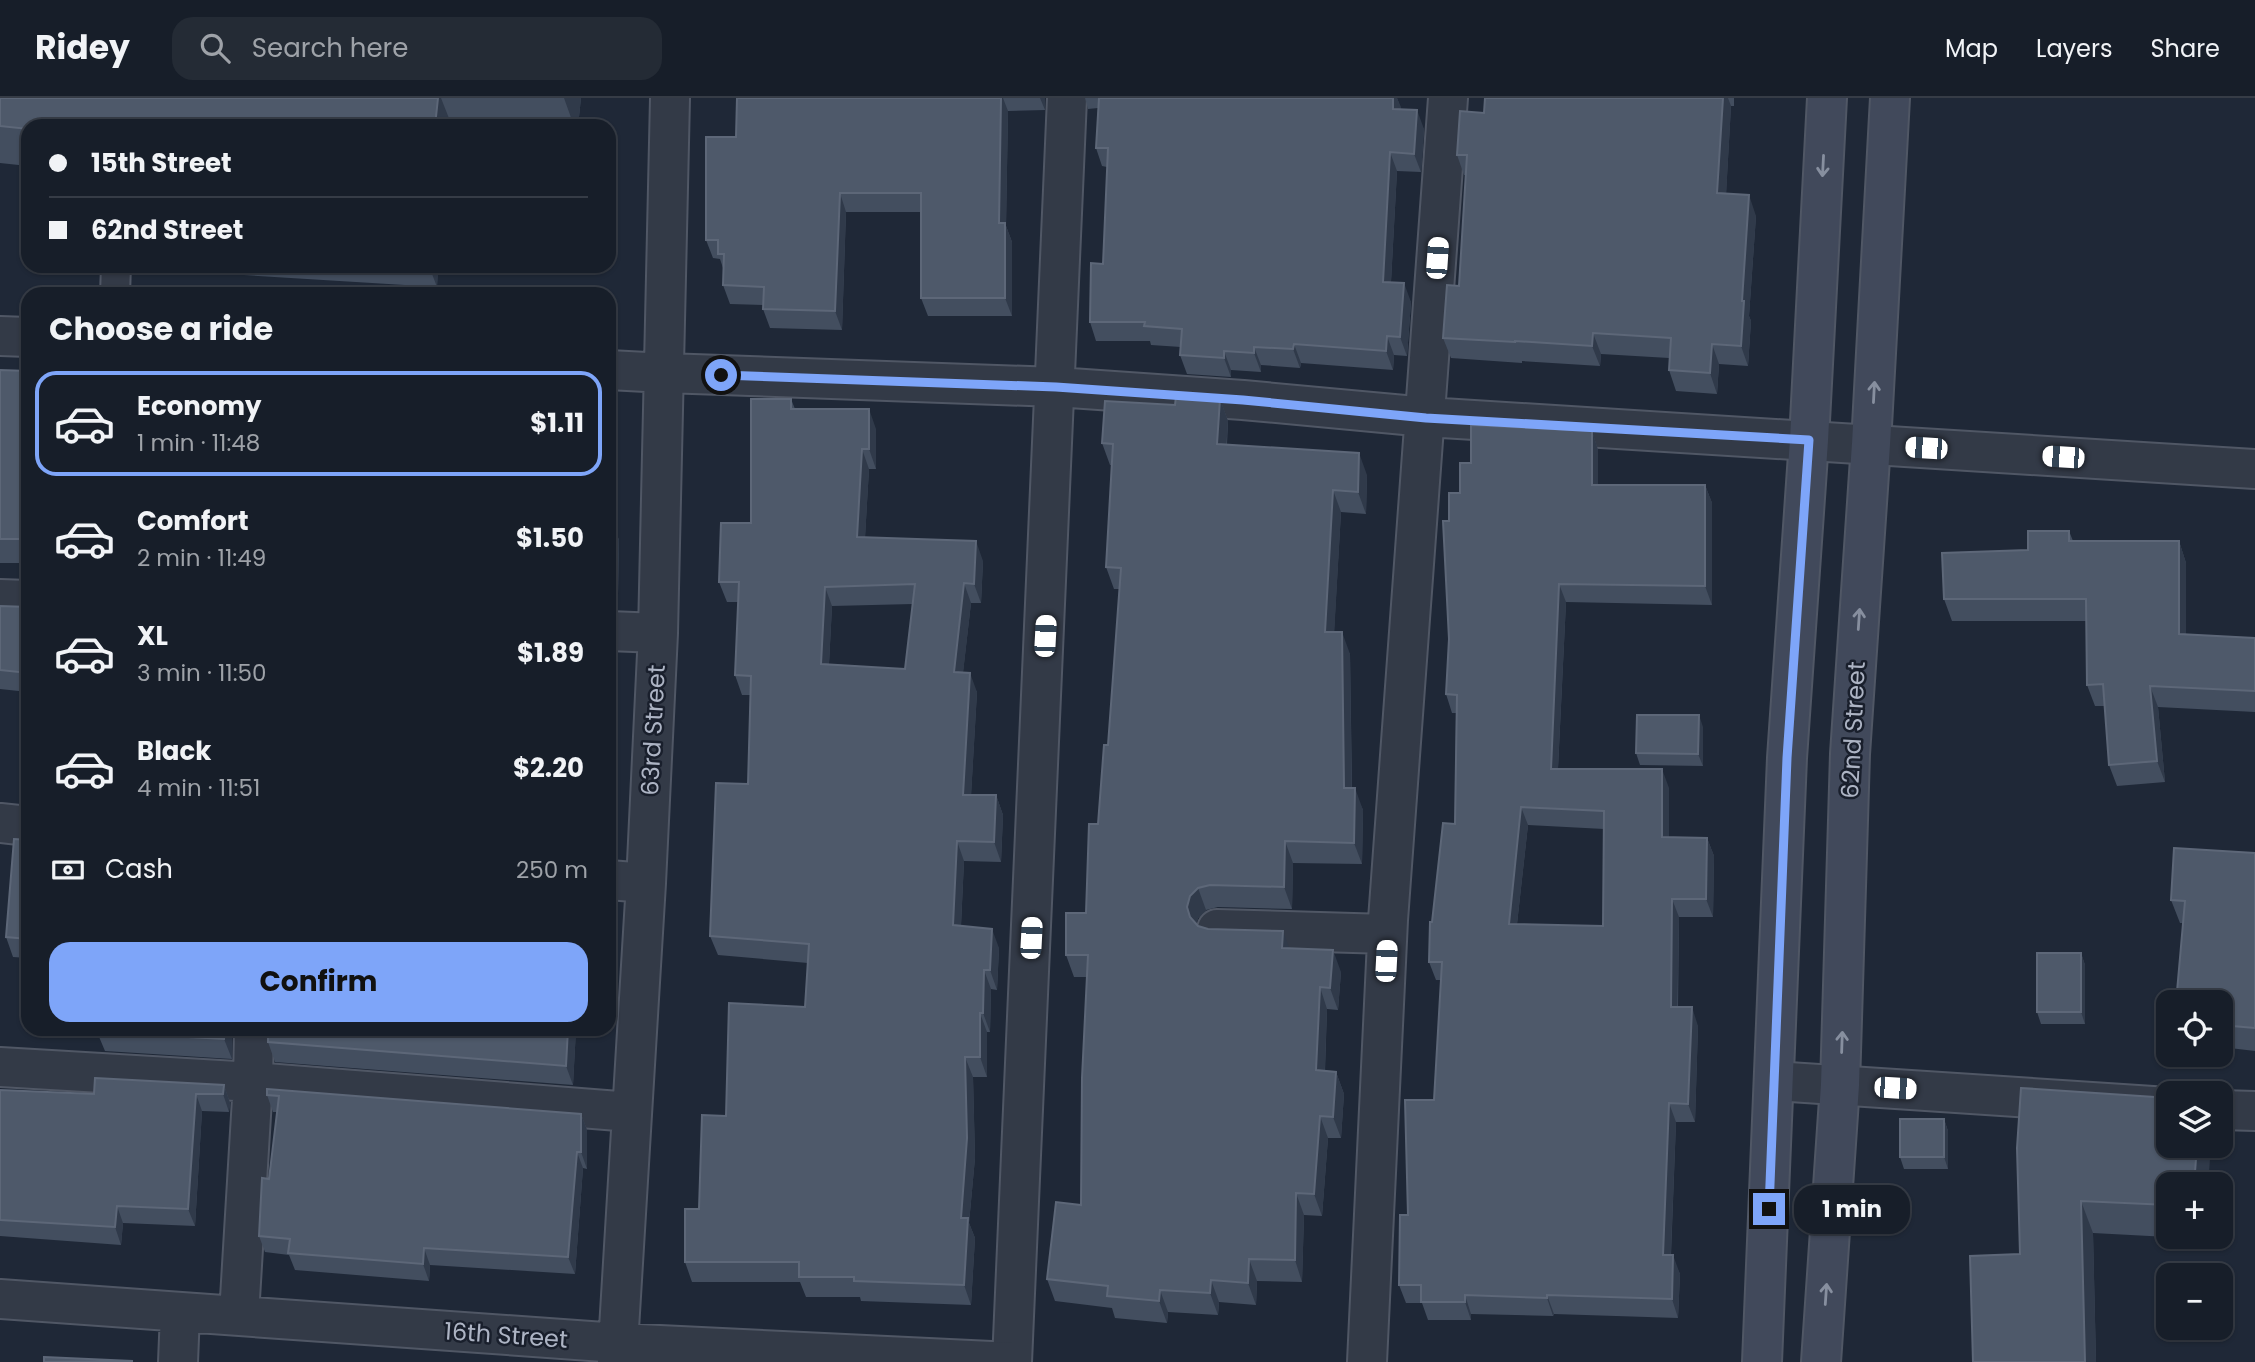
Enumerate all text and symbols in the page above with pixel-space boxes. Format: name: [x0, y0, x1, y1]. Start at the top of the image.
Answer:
search box: [172, 17, 662, 80]
text: Ridey: [35, 24, 130, 71]
icon: search: [196, 29, 234, 67]
text: Search here: [252, 30, 408, 66]
text: Map: [1945, 32, 1998, 65]
text: Layers: [2036, 32, 2112, 65]
text: Share: [2150, 32, 2220, 65]
text: 15th Street: [91, 145, 232, 181]
one-way arrow: [1817, 154, 1830, 177]
text: 62nd Street: [91, 212, 243, 248]
car: [1426, 236, 1449, 280]
text: Choose a ride: [49, 306, 273, 351]
route start: [705, 359, 737, 391]
one-way arrow: [1868, 381, 1881, 404]
text: Economy: [137, 388, 261, 424]
icon: car: [53, 392, 116, 455]
text: $1.11: [530, 405, 584, 441]
text: 1 min · 11:48: [137, 427, 260, 459]
car: [1905, 436, 1948, 460]
car: [2042, 445, 2085, 469]
text: Comfort: [137, 503, 249, 539]
icon: car: [53, 507, 116, 570]
text: $1.50: [516, 520, 584, 556]
text: 2 min · 11:49: [137, 542, 266, 574]
one-way arrow: [1853, 608, 1866, 631]
car: [1034, 614, 1057, 658]
text: XL: [137, 618, 168, 654]
icon: car: [53, 622, 116, 685]
text: $1.89: [517, 635, 584, 671]
text: 3 min · 11:50: [137, 657, 266, 689]
street label: 62nd Street: [1833, 661, 1873, 799]
street label: 63rd Street: [633, 664, 673, 796]
text: Black: [137, 733, 211, 769]
icon: car: [53, 737, 116, 800]
text: $2.20: [513, 750, 584, 786]
text: 4 min · 11:51: [137, 772, 260, 804]
icon: cash: [49, 851, 87, 889]
text: Cash: [105, 851, 173, 887]
text: 250 m: [516, 854, 588, 886]
car: [1020, 916, 1043, 960]
car: [1375, 939, 1398, 983]
button: Confirm: [49, 942, 588, 1022]
map controls: [2156, 990, 2233, 1340]
button: locate: [2156, 990, 2233, 1067]
one-way arrow: [1835, 1031, 1848, 1054]
car: [1874, 1076, 1917, 1100]
button: layers: [2156, 1081, 2233, 1158]
button: +: [2156, 1172, 2233, 1249]
callout: 1 min: [1794, 1184, 1909, 1234]
route end: [1753, 1193, 1785, 1225]
text: 1 min: [1822, 1193, 1882, 1225]
button: −: [2156, 1263, 2233, 1340]
one-way arrow: [1820, 1283, 1833, 1306]
street label: 16th Street: [443, 1314, 569, 1356]

